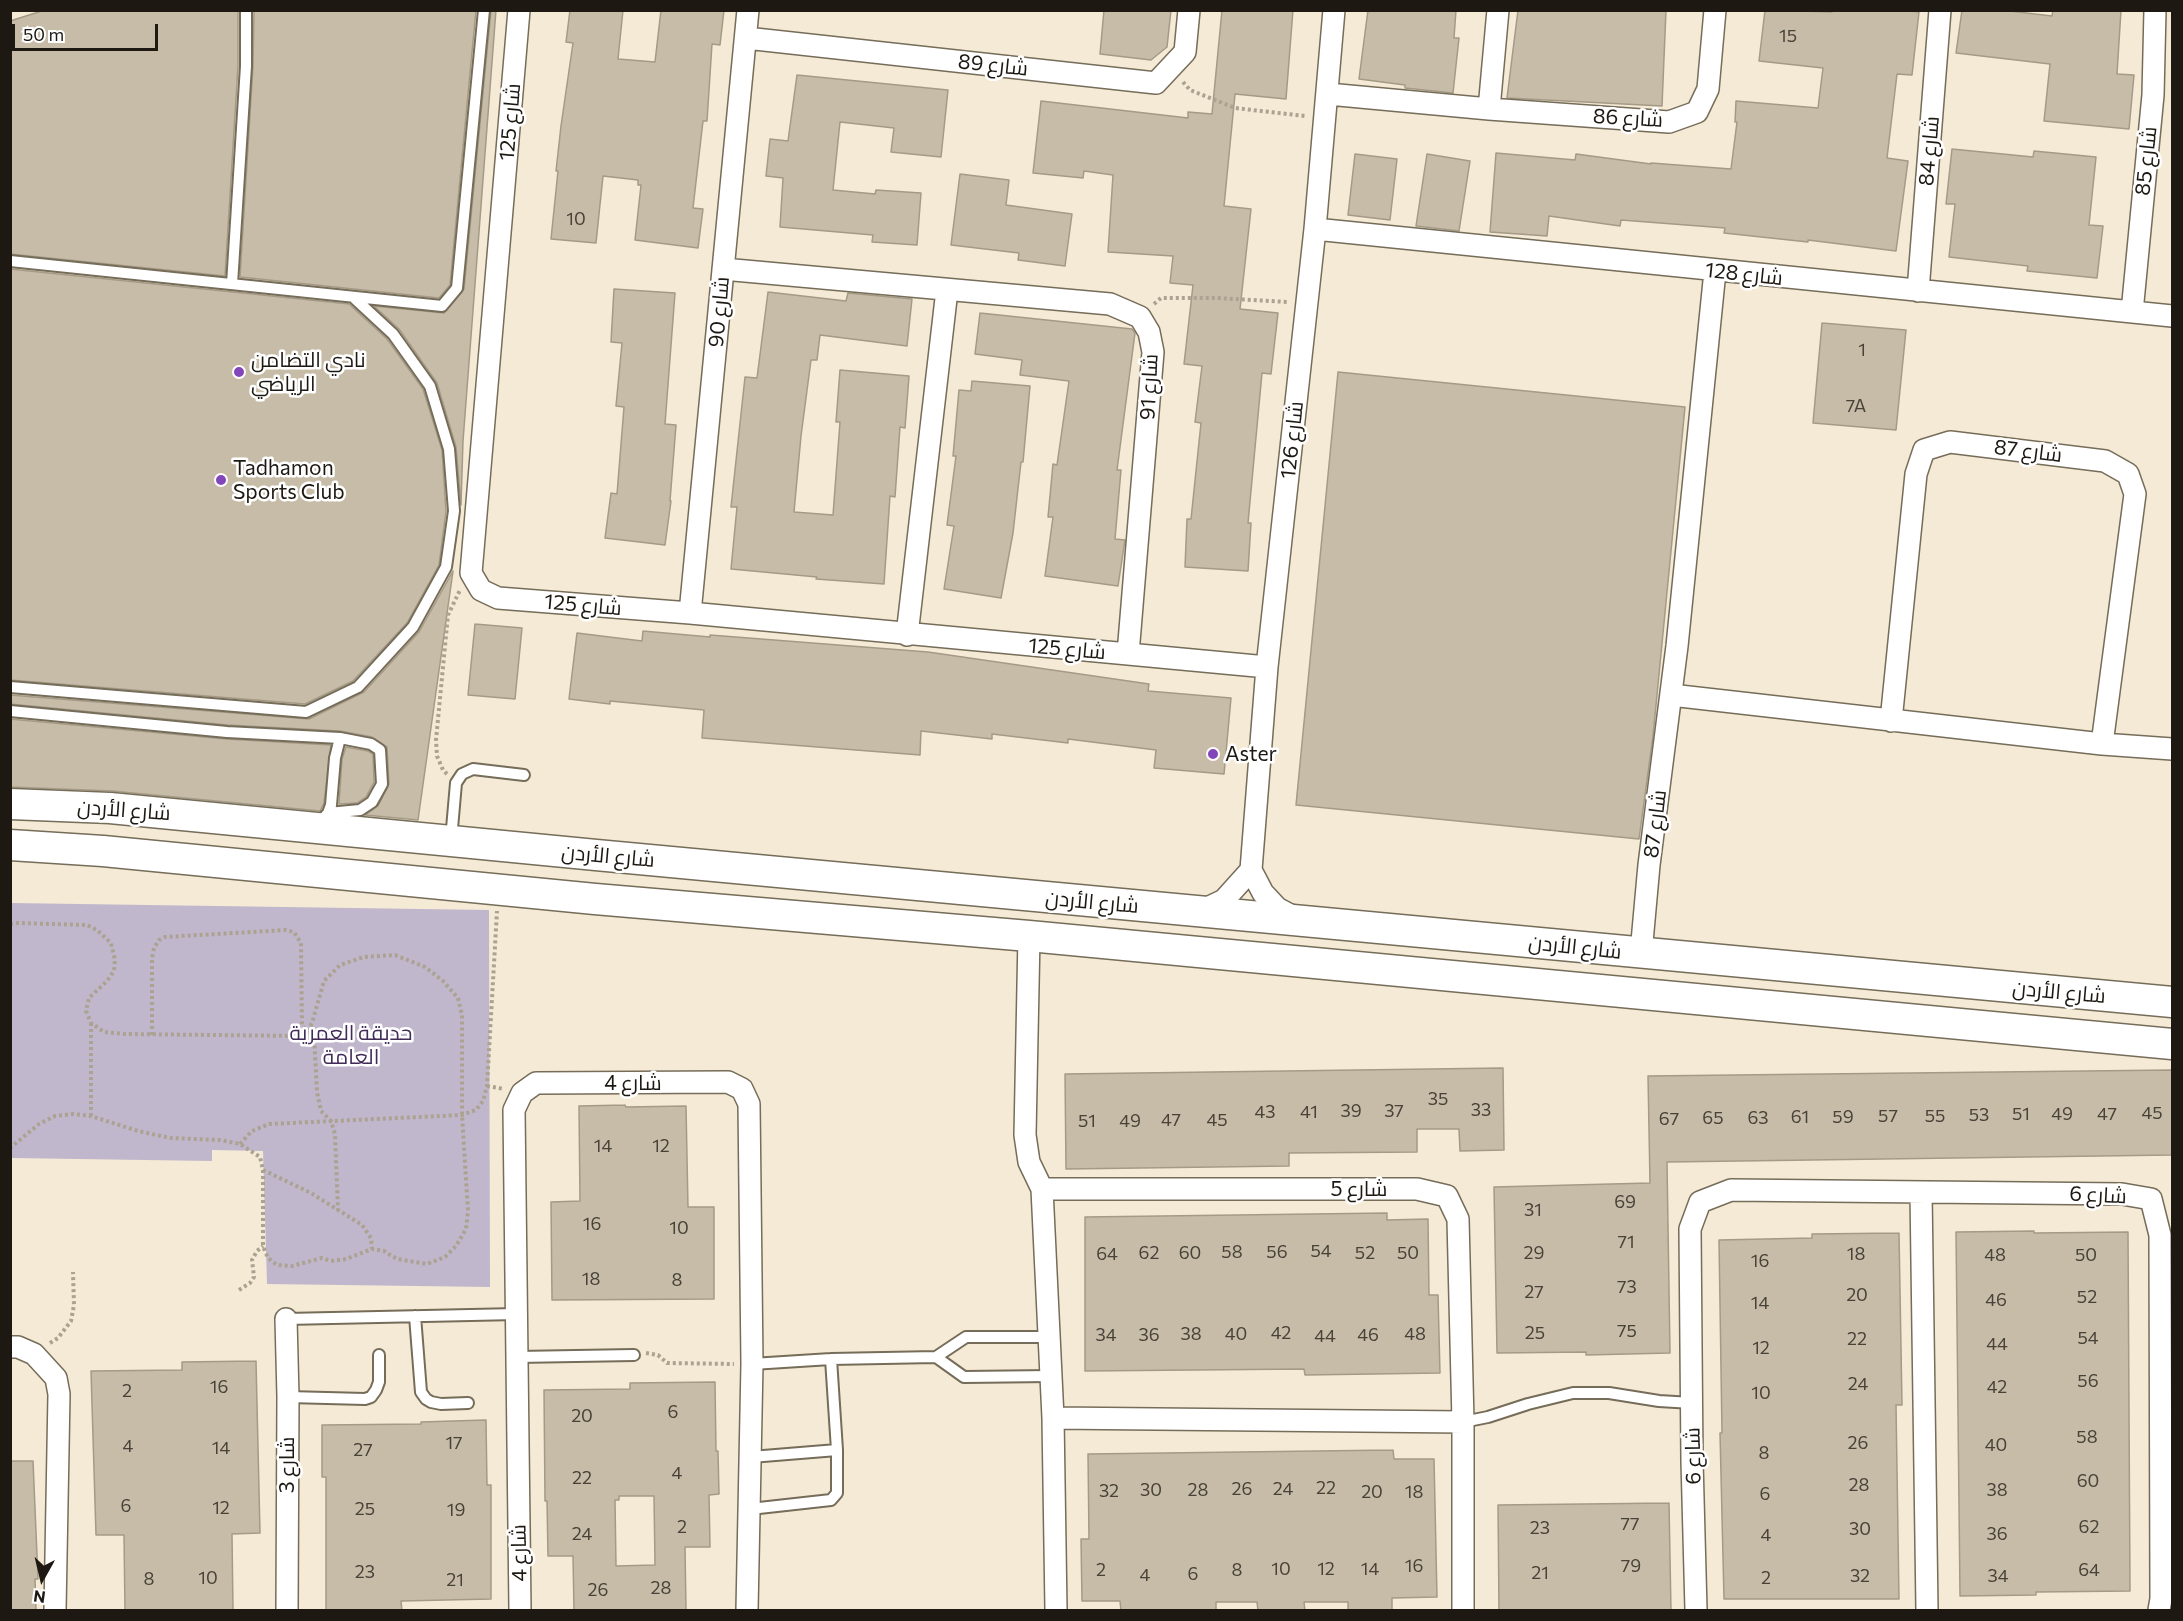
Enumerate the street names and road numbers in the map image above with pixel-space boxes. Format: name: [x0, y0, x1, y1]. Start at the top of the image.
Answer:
street label: شارع 89: [957, 49, 1029, 81]
street label: شارع 125: [494, 82, 526, 162]
street label: شارع 86: [1592, 104, 1664, 132]
street label: شارع 84: [1913, 115, 1945, 187]
street label: شارع 85: [2130, 125, 2162, 197]
street label: شارع 128: [1704, 257, 1784, 291]
street label: شارع 90: [703, 275, 735, 349]
street label: شارع 91: [1135, 353, 1163, 421]
street label: شارع 126: [1275, 400, 1309, 480]
street label: شارع 87: [1992, 434, 2064, 468]
street label: شارع 125: [543, 589, 623, 621]
street label: شارع 125: [1027, 633, 1107, 665]
street label: شارع 87: [1638, 788, 1672, 860]
street label: شارع الأردن: [76, 794, 172, 826]
street label: شارع الأردن: [560, 839, 656, 873]
street label: شارع الأردن: [1044, 885, 1140, 919]
street label: شارع الأردن: [1527, 930, 1623, 964]
street label: شارع الأردن: [2011, 975, 2107, 1009]
street label: شارع 4: [604, 1070, 662, 1096]
street label: شارع 5: [1331, 1176, 1387, 1202]
street label: شارع 6: [2069, 1181, 2127, 1209]
street label: شارع 6: [1680, 1427, 1706, 1485]
street label: شارع 3: [274, 1437, 300, 1493]
street label: شارع 4: [506, 1524, 532, 1582]

